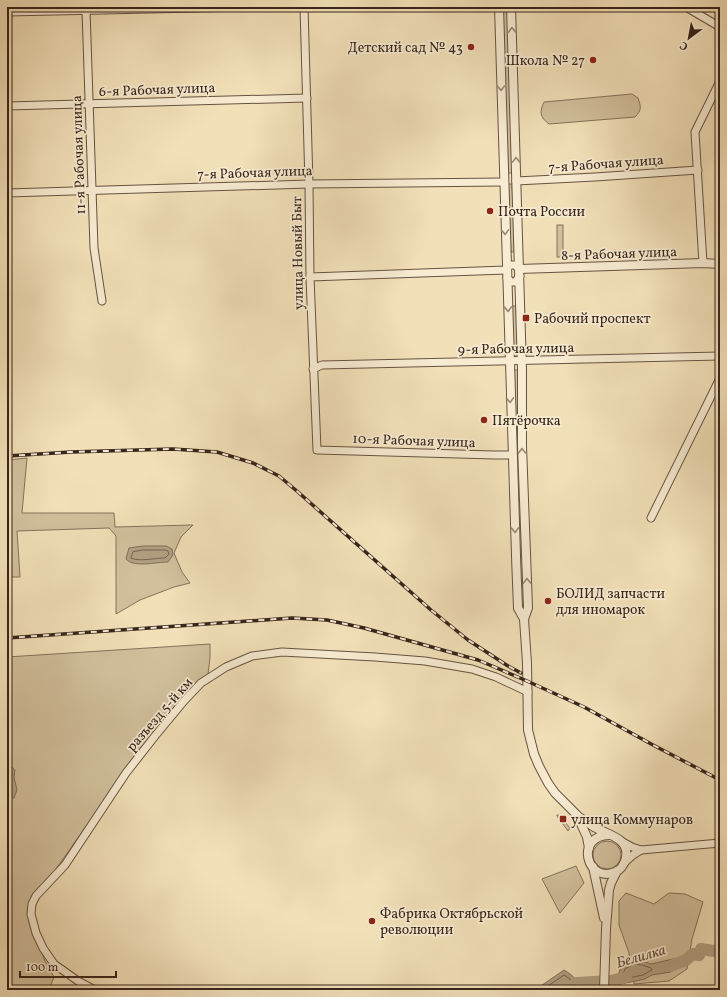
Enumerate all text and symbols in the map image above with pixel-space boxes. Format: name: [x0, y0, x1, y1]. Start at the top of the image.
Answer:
north arrow: [669, 18, 709, 58]
one-way arrow: [508, 27, 516, 33]
text: С: [678, 37, 691, 53]
place label: Детский сад № 43: [348, 39, 463, 58]
marker: Детский сад № 43: [466, 42, 476, 52]
place label: Школа № 27: [506, 52, 585, 71]
marker: Школа № 27: [588, 55, 598, 65]
street label: 6-я Рабочая улица: [98, 79, 216, 102]
one-way arrow: [497, 85, 505, 91]
street label: 11-я Рабочая улица: [68, 95, 91, 215]
street label: 7-я Рабочая улица: [548, 151, 664, 178]
one-way arrow: [512, 157, 520, 163]
street label: 7-я Рабочая улица: [197, 162, 313, 185]
street label: улица Новый Быт: [288, 196, 309, 310]
place label: Почта России: [498, 203, 585, 222]
marker: Почта России: [485, 206, 495, 216]
one-way arrow: [501, 229, 509, 235]
street label: 8-я Рабочая улица: [561, 243, 677, 266]
one-way arrow: [503, 306, 512, 312]
place label: Рабочий проспект: [534, 310, 650, 329]
marker: Рабочий проспект: [521, 313, 531, 323]
street label: 9-я Рабочая улица: [457, 339, 575, 360]
one-way arrow: [506, 397, 514, 403]
place label: Пятёрочка: [492, 412, 561, 431]
marker: Пятёрочка: [479, 415, 489, 425]
street label: 10-я Рабочая улица: [352, 430, 476, 453]
one-way arrow: [518, 448, 527, 454]
one-way arrow: [510, 527, 519, 533]
one-way arrow: [523, 577, 531, 583]
place label: БОЛИД запчасти для иномарок: [556, 585, 665, 620]
marker: БОЛИД запчасти для иномарок: [543, 596, 553, 606]
street label: разъезд 5-й км: [123, 674, 198, 756]
place label: улица Коммунаров: [571, 811, 693, 830]
marker: улица Коммунаров: [558, 814, 568, 824]
place label: Фабрика Октябрьской революции: [380, 905, 524, 940]
marker: Фабрика Октябрьской революции: [367, 916, 377, 926]
water label: Белилка: [614, 940, 669, 974]
scale bar: [20, 953, 116, 979]
text: 100 m: [26, 960, 59, 976]

